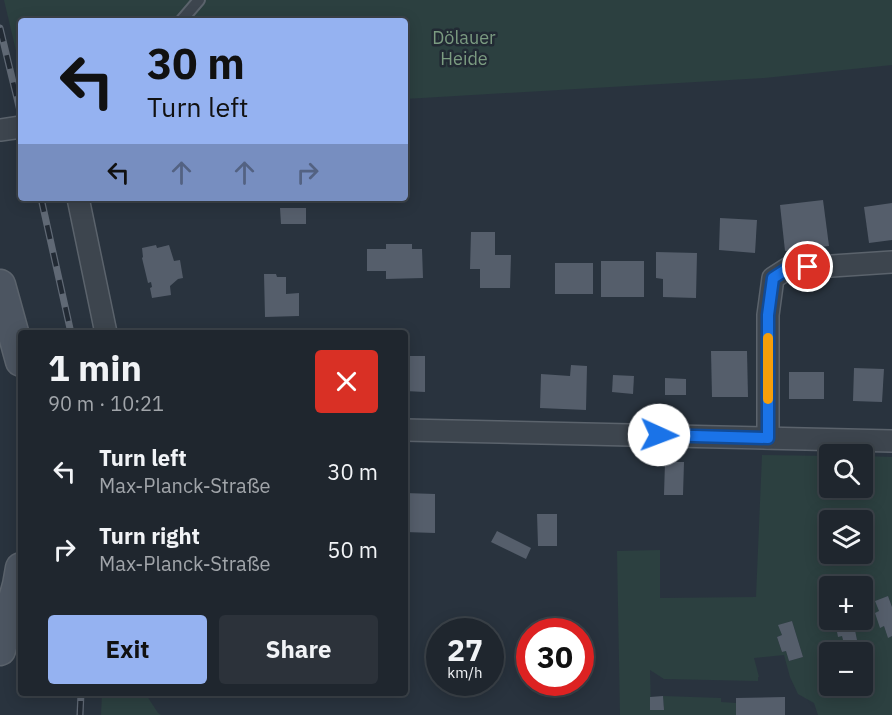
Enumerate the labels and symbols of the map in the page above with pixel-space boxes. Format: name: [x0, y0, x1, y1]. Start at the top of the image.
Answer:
park label: Dölauer Heide: [432, 26, 496, 70]
pin: [782, 241, 833, 292]
position arrow: [627, 403, 691, 467]
speed limit sign: 30: [516, 618, 594, 696]

